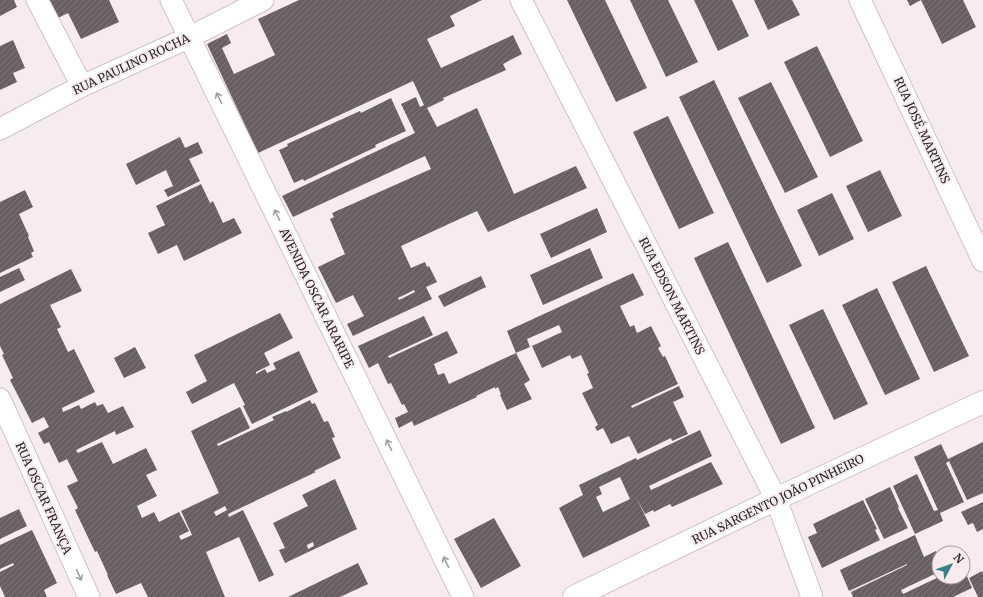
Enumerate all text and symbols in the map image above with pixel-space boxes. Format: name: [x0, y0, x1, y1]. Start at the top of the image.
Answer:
street label: RUA PAULINO ROCHA: [70, 30, 192, 98]
street label: RUA JOSÉ MARTINS: [891, 74, 953, 186]
one-way arrow: [215, 93, 223, 105]
one-way arrow: [272, 209, 280, 221]
street label: AVENIDA OSCAR ARARIPE: [276, 225, 358, 371]
street label: RUA EDSON MARTINS: [636, 235, 708, 357]
one-way arrow: [385, 439, 392, 451]
street label: RUA OSCAR FRANÇA: [13, 440, 76, 557]
street label: RUA SARGENTO JOÃO PINHEIRO: [690, 451, 867, 547]
north arrow: [931, 545, 971, 585]
text: N: [950, 551, 967, 567]
one-way arrow: [442, 556, 449, 568]
one-way arrow: [76, 568, 83, 580]

